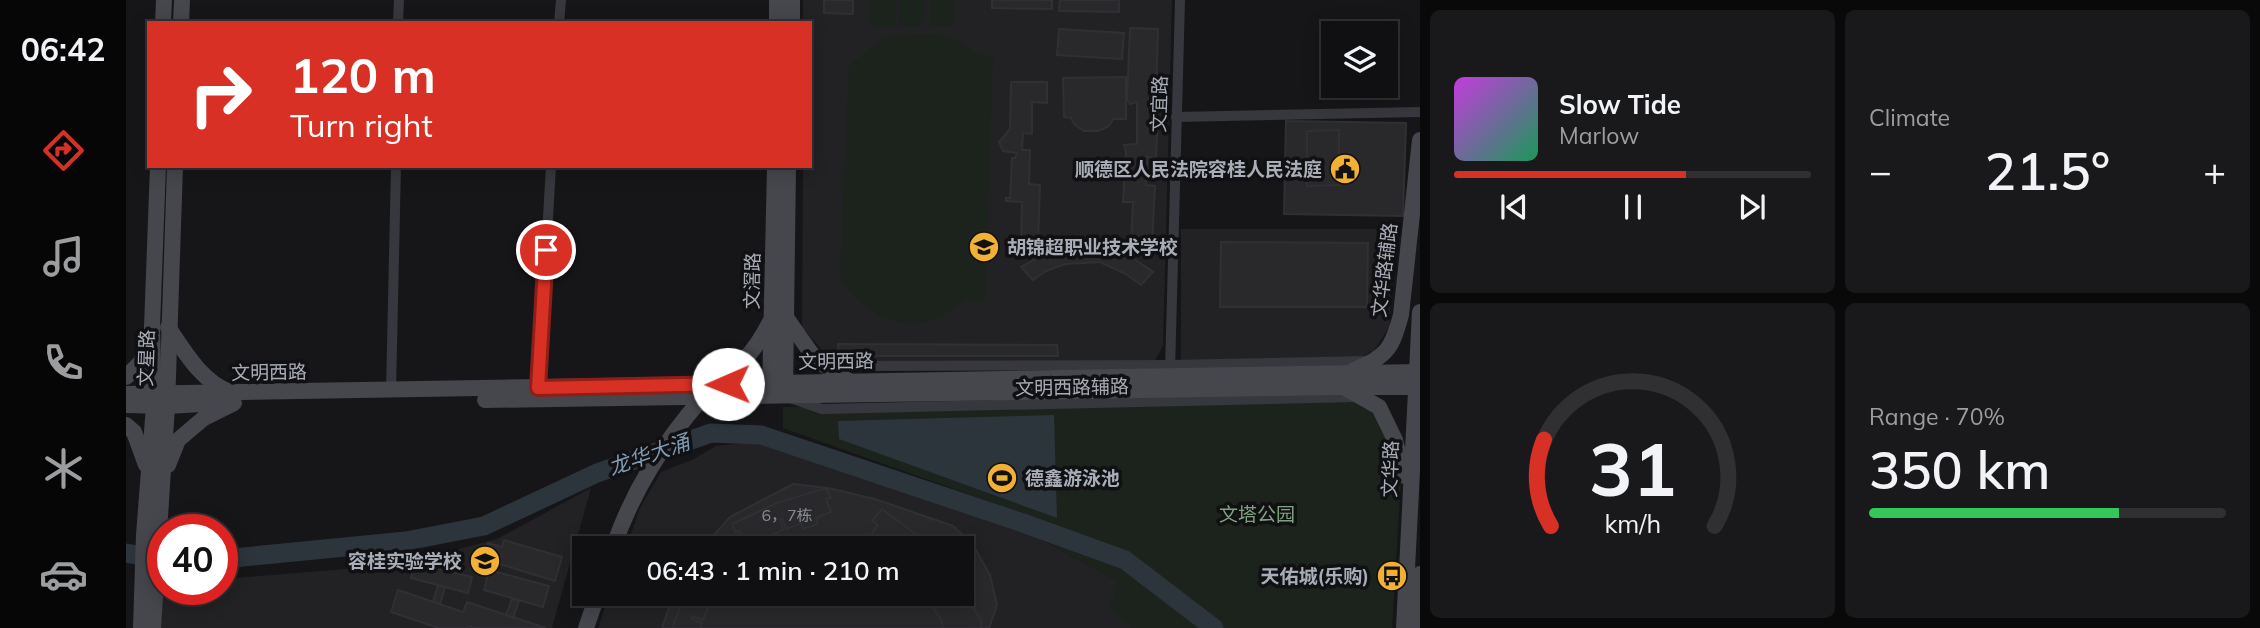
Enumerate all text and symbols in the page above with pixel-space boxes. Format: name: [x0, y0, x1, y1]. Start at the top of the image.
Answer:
map controls: [1321, 21, 1398, 98]
button: layers: [1321, 21, 1398, 98]
text: 06:42: [21, 29, 105, 69]
text: 120 m: [290, 44, 436, 105]
icon: right: [175, 49, 266, 140]
street label: 文宜路: [1146, 75, 1172, 133]
text: Slow Tide: [1559, 88, 1681, 121]
text: Climate: [1869, 103, 1950, 132]
text: Turn right: [290, 105, 433, 145]
text: Marlow: [1559, 121, 1639, 150]
icon: directions: [39, 126, 88, 175]
text: 21.5°: [1985, 138, 2110, 203]
text: −: [1869, 147, 1892, 195]
text: +: [2203, 147, 2226, 195]
public building icon: 顺德区人民法院容桂人民法庭: [1328, 152, 1362, 186]
place label: 顺德区人民法院容桂人民法庭: [1075, 157, 1322, 181]
icon: previous: [1495, 188, 1533, 226]
icon: pause: [1614, 188, 1652, 226]
icon: next: [1733, 188, 1771, 226]
pin: [516, 220, 576, 280]
street label: 文华路辅路: [1366, 221, 1402, 319]
school or university icon: 胡锦超职业技术学校: [967, 230, 1001, 264]
icon: arrive: [527, 231, 565, 269]
icon: music: [39, 232, 88, 281]
place label: 胡锦超职业技术学校: [1007, 235, 1178, 259]
street label: 文滘路: [740, 252, 764, 310]
street label: 文星路: [133, 329, 159, 387]
icon: phone: [39, 338, 88, 387]
position arrow: [691, 347, 765, 421]
street label: 文明西路: [798, 348, 874, 374]
street label: 文明西路: [231, 359, 307, 385]
street label: 文明西路辅路: [1015, 374, 1129, 400]
text: Range · 70%: [1869, 402, 2005, 431]
text: 31: [1589, 424, 1676, 515]
water label: 龙华大涌: [605, 427, 695, 480]
text: 350 km: [1869, 437, 2050, 502]
street label: 文华路: [1377, 440, 1403, 498]
icon: climate: [39, 444, 88, 493]
sports icon: 德鑫游泳池: [985, 461, 1019, 495]
place label: 德鑫游泳池: [1025, 466, 1120, 490]
park label: 文塔公园: [1219, 502, 1295, 526]
house number: 6，7栋: [761, 505, 813, 525]
text: km/h: [1604, 508, 1661, 539]
speed limit sign: 40: [147, 514, 238, 605]
school or university icon: 容桂实验学校: [468, 544, 502, 578]
place label: 容桂实验学校: [348, 549, 462, 573]
icon: car: [39, 550, 88, 599]
text: 06:43 · 1 min · 210 m: [646, 554, 900, 587]
bus stop icon: 天佑城(乐购): [1375, 559, 1409, 593]
place label: 天佑城(乐购): [1260, 564, 1369, 588]

